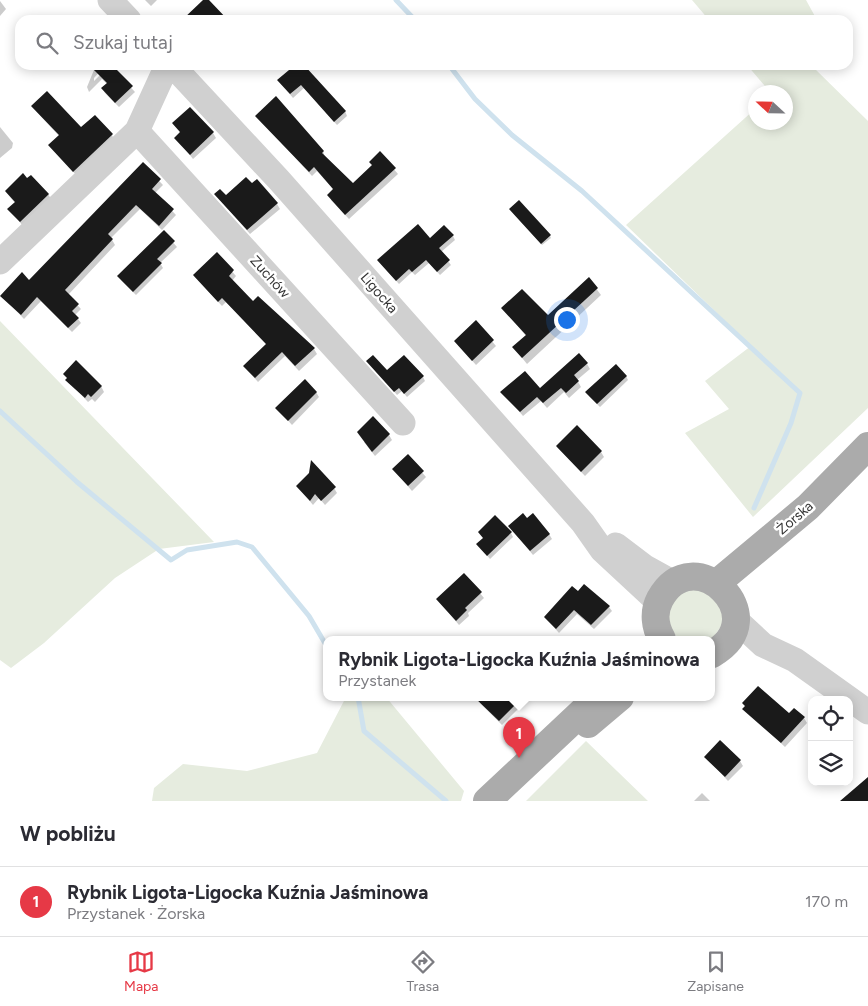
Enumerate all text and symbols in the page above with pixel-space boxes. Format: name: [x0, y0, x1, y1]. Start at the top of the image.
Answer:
search box: [15, 15, 853, 70]
icon: search: [33, 29, 61, 57]
text: Szukaj tutaj: [73, 31, 173, 54]
north arrow: [748, 85, 793, 130]
street label: Zuchów: [247, 252, 293, 302]
street label: Ligocka: [357, 269, 401, 317]
your location: [554, 307, 580, 333]
street label: Żorska: [774, 498, 816, 538]
popup: [323, 636, 715, 701]
text: Rybnik Ligota-Ligocka Kuźnia Jaśminowa: [338, 648, 700, 671]
text: Przystanek: [338, 671, 416, 690]
map controls: [808, 696, 853, 786]
button: locate: [808, 696, 853, 741]
pin: 1: [503, 717, 535, 758]
button: layers: [808, 741, 853, 786]
text: W pobliżu: [20, 821, 116, 846]
text: Rybnik Ligota-Ligocka Kuźnia Jaśminowa: [67, 881, 428, 904]
text: 1: [33, 892, 39, 911]
text: 170 m: [805, 892, 848, 911]
text: Przystanek · Żorska: [67, 904, 205, 923]
tab: Mapa: [124, 948, 158, 995]
tab: Trasa: [407, 948, 439, 995]
tab: Zapisane: [687, 948, 744, 995]

